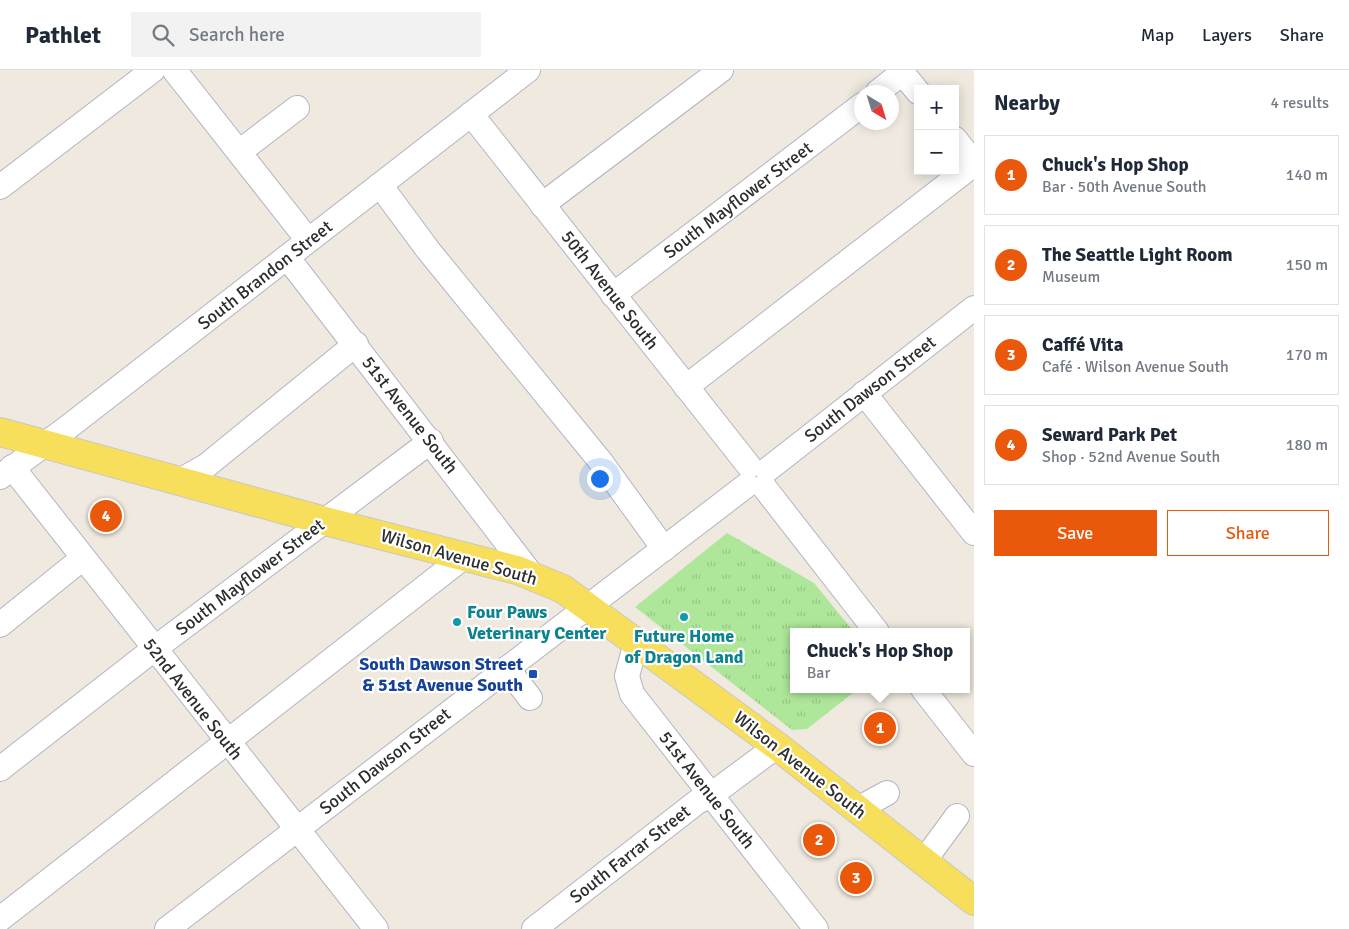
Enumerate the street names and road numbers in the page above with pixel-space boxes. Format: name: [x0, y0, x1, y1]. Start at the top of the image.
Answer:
street label: South Mayflower Street: [659, 137, 817, 263]
street label: South Brandon Street: [193, 216, 337, 334]
street label: 50th Avenue South: [557, 226, 663, 354]
street label: South Dawson Street: [800, 331, 940, 447]
street label: 51st Avenue South: [357, 352, 463, 478]
street label: South Mayflower Street: [171, 514, 329, 640]
street label: Wilson Avenue South: [378, 524, 540, 590]
street label: 52nd Avenue South: [139, 634, 247, 764]
street label: South Dawson Street: [315, 703, 455, 819]
street label: Wilson Avenue South: [729, 706, 871, 824]
street label: 51st Avenue South: [654, 727, 760, 853]
street label: South Farrar Street: [565, 800, 695, 908]

